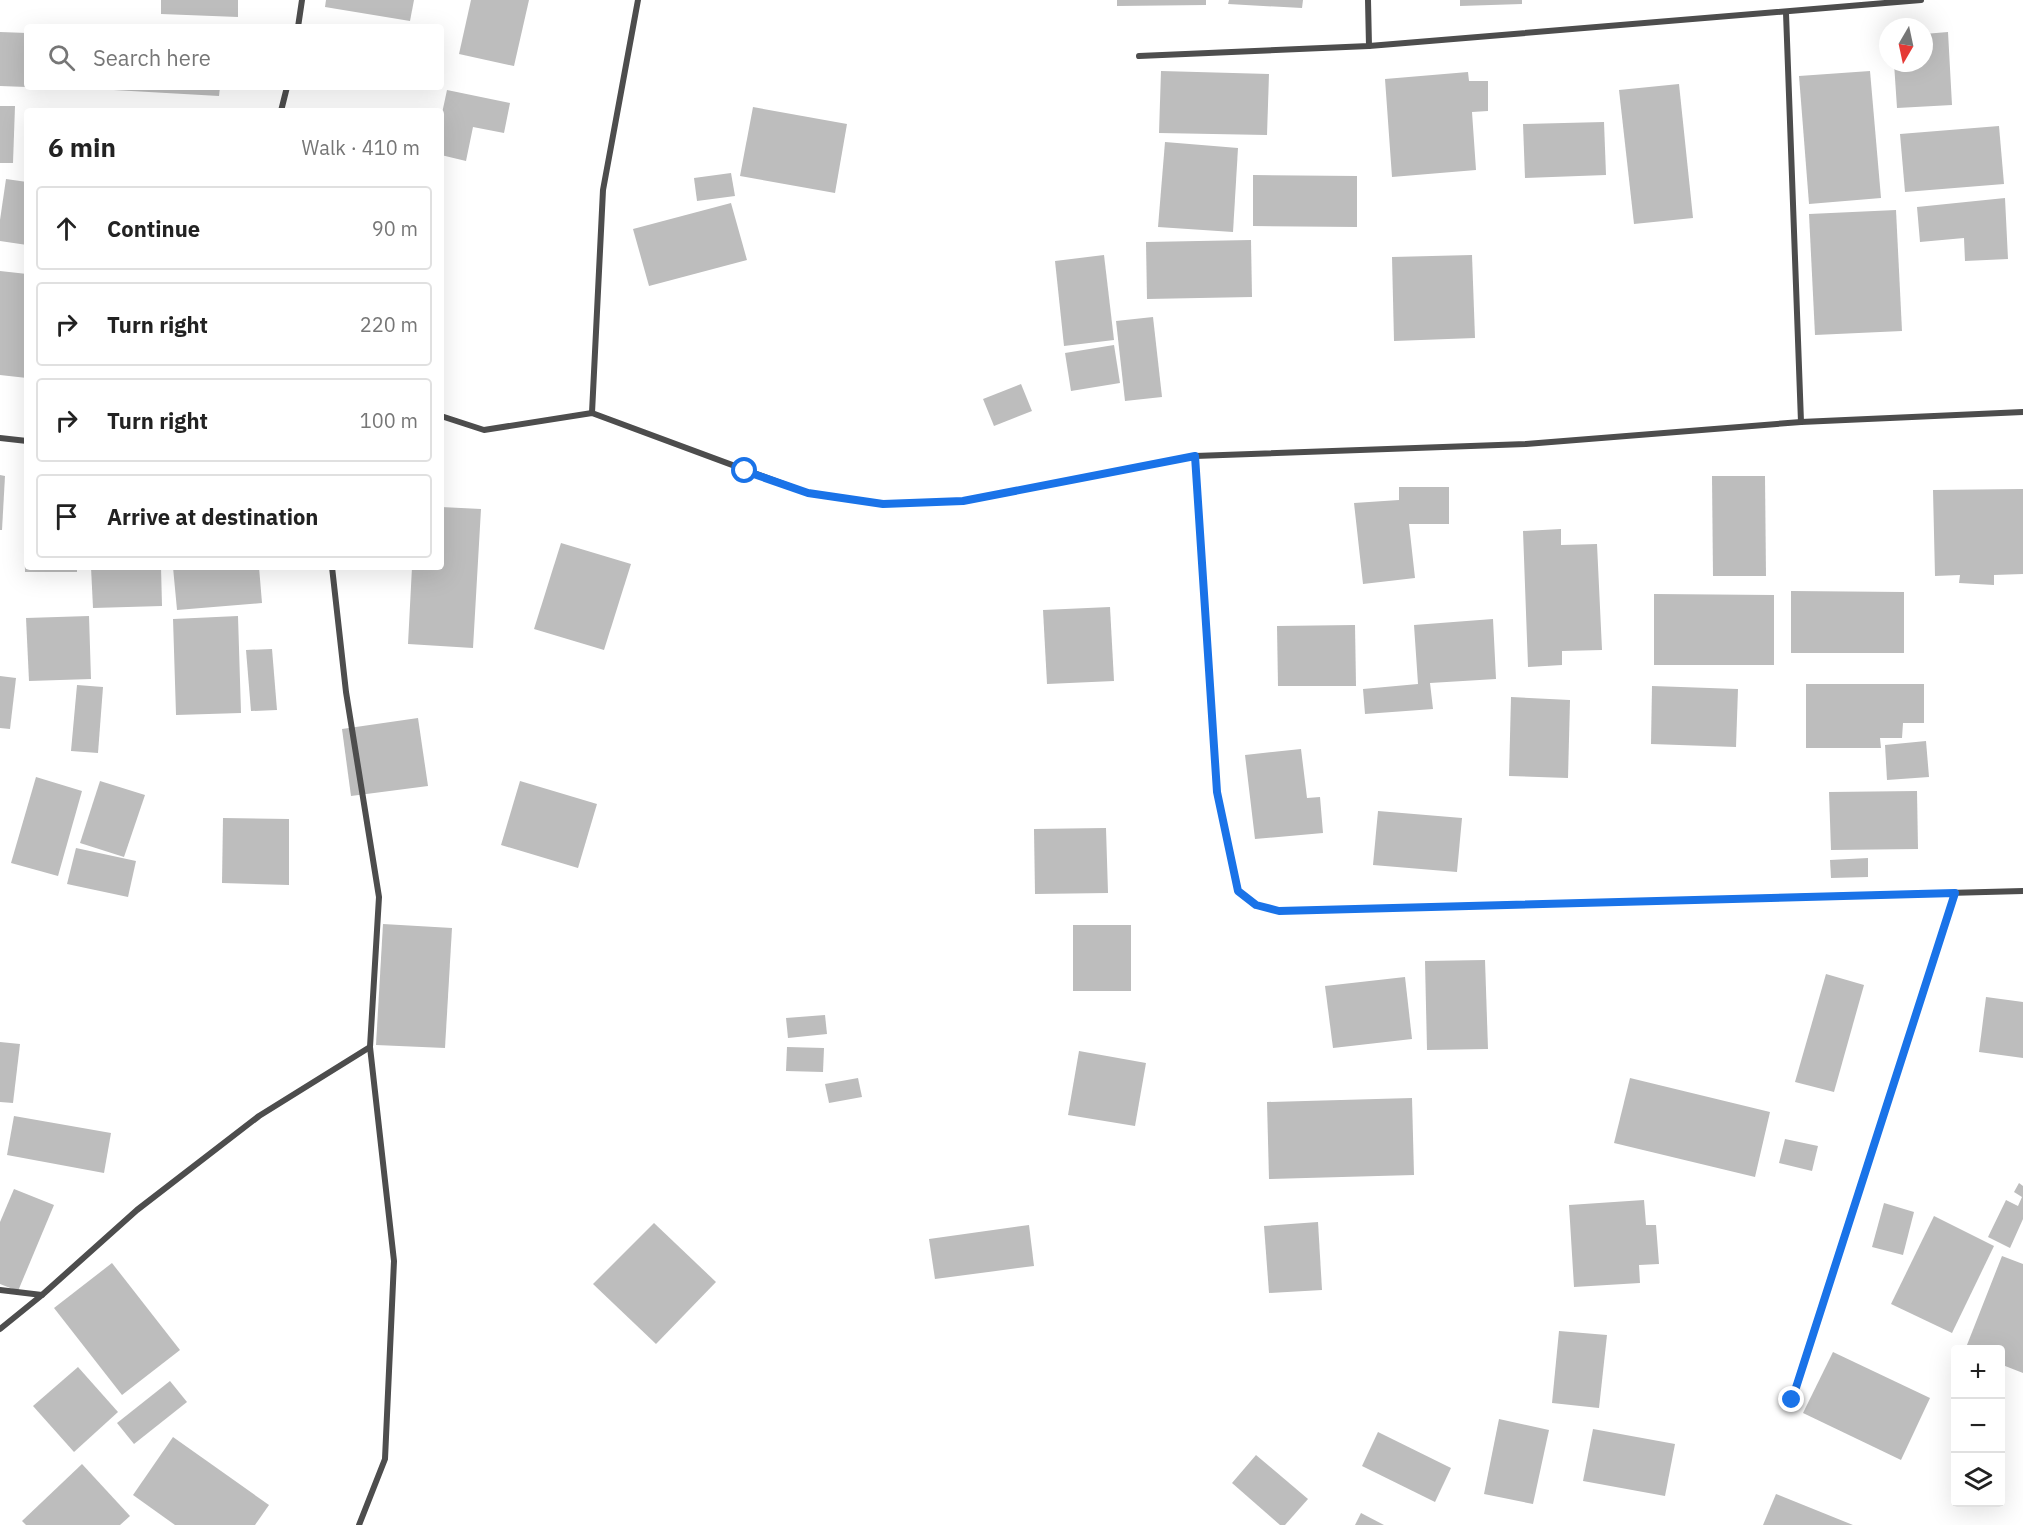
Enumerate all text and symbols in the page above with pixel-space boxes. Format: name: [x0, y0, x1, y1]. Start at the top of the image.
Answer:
north arrow: [1879, 18, 1933, 72]
search box: [24, 24, 444, 90]
icon: search: [45, 41, 78, 74]
text: Search here: [93, 43, 211, 72]
text: 6 min: [48, 130, 116, 164]
text: Walk · 410 m: [302, 134, 420, 161]
icon: ahead: [50, 212, 83, 245]
text: Continue: [107, 214, 200, 243]
text: 90 m: [372, 215, 418, 242]
icon: right: [50, 308, 83, 341]
text: Turn right: [107, 310, 208, 339]
text: 220 m: [360, 311, 418, 338]
icon: right: [50, 404, 83, 437]
text: Turn right: [107, 406, 208, 435]
text: 100 m: [360, 407, 418, 434]
route start: [731, 457, 757, 483]
icon: arrive: [50, 500, 83, 533]
text: Arrive at destination: [107, 502, 318, 531]
map controls: [1951, 1345, 2005, 1507]
button: +: [1951, 1345, 2005, 1399]
route end: [1778, 1386, 1804, 1412]
button: −: [1951, 1399, 2005, 1453]
button: layers: [1951, 1453, 2005, 1507]

